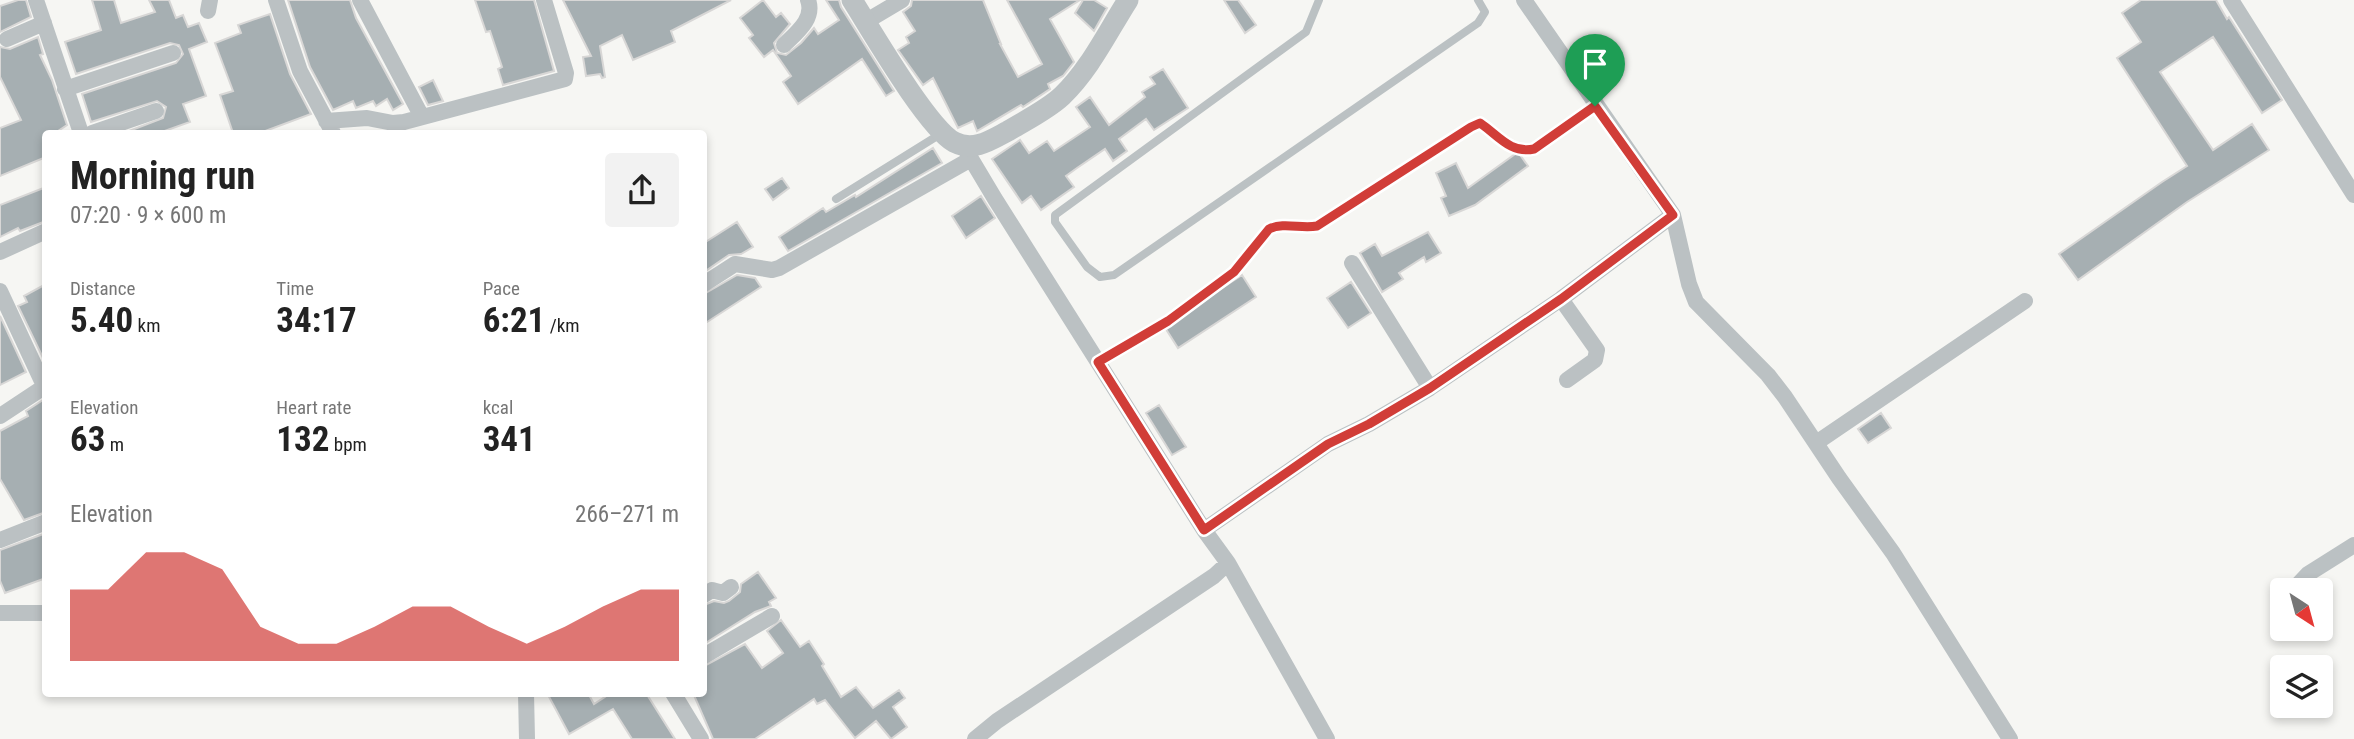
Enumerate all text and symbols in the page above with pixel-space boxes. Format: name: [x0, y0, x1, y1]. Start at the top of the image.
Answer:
pin: [1565, 34, 1625, 106]
icon: arrive: [1576, 45, 1614, 83]
button: share: [605, 153, 679, 227]
text: Morning run: [70, 154, 255, 198]
text: 07:20 · 9 × 600 m: [70, 202, 226, 229]
text: Distance: [70, 277, 135, 300]
text: Time: [276, 277, 314, 300]
text: Pace: [483, 277, 520, 300]
text: 5.40: [70, 300, 133, 341]
text: 34:17: [276, 300, 357, 341]
text: 6:21: [483, 300, 545, 341]
text: km: [133, 314, 160, 337]
text: /km: [545, 314, 580, 337]
text: Elevation: [70, 396, 138, 419]
text: Heart rate: [276, 396, 351, 419]
text: kcal: [483, 396, 513, 419]
text: 63: [70, 419, 105, 460]
text: 132: [276, 419, 329, 460]
text: 341: [483, 419, 536, 460]
text: m: [105, 433, 124, 456]
text: bpm: [329, 433, 367, 456]
text: Elevation: [70, 501, 153, 528]
text: 266–271 m: [575, 501, 679, 528]
north arrow: [2270, 578, 2333, 640]
map controls: [2270, 578, 2333, 718]
button: layers: [2270, 655, 2333, 718]

